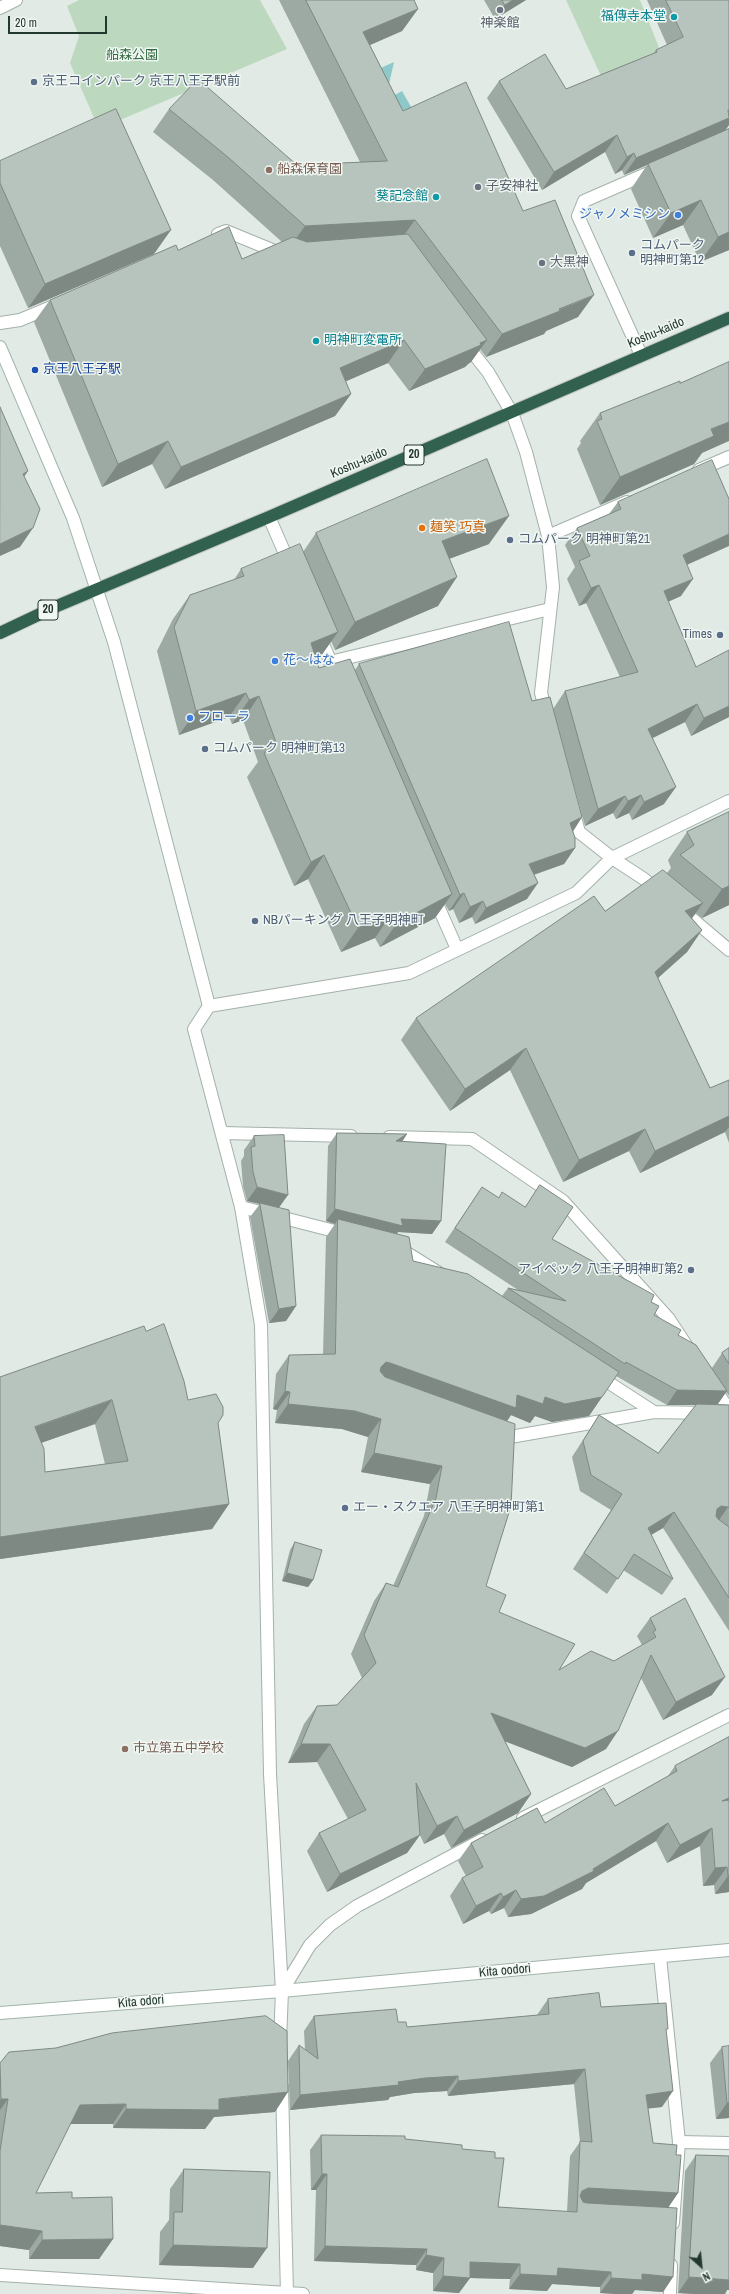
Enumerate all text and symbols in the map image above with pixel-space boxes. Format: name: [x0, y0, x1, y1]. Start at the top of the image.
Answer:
marker: 神楽館: [495, 5, 505, 15]
scale bar: [10, 8, 109, 34]
place label: 福傳寺本堂: [601, 9, 666, 25]
marker: 福傳寺本堂: [669, 12, 679, 22]
text: 20 m: [15, 15, 37, 31]
place label: 神楽館: [481, 16, 519, 32]
park label: 船森公園: [106, 48, 158, 64]
place label: 京王コインパーク 京王八王子駅前: [42, 74, 240, 90]
marker: 京王コインパーク 京王八王子駅前: [29, 77, 39, 87]
place label: 船森保育園: [277, 162, 342, 178]
marker: 船森保育園: [264, 165, 274, 175]
place label: 子安神社: [486, 179, 538, 195]
marker: 子安神社: [473, 182, 483, 192]
place label: 葵記念館: [376, 189, 428, 205]
marker: 葵記念館: [431, 192, 441, 202]
place label: ジャノメミシン: [579, 207, 670, 223]
marker: ジャノメミシン: [673, 210, 683, 220]
place label: コムパーク 明神町第12: [640, 238, 705, 269]
marker: コムパーク 明神町第12: [627, 248, 637, 258]
place label: 大黒神: [550, 255, 589, 271]
marker: 大黒神: [537, 258, 547, 268]
street label: Koshu-kaido: [625, 314, 687, 352]
place label: 明神町変電所: [324, 333, 402, 349]
marker: 明神町変電所: [311, 336, 321, 346]
place label: 京王八王子駅: [43, 362, 121, 378]
marker: 京王八王子駅: [30, 365, 40, 375]
street label: Koshu-kaido: [328, 444, 390, 482]
road number: 20: [404, 445, 424, 465]
place label: 麺笑 巧真: [430, 520, 485, 536]
marker: 麺笑 巧真: [417, 523, 427, 533]
place label: コムパーク 明神町第21: [518, 532, 650, 548]
marker: コムパーク 明神町第21: [505, 535, 515, 545]
road number: 20: [38, 600, 58, 620]
place label: Times: [683, 627, 712, 643]
marker: Times: [715, 630, 725, 640]
place label: 花～はな: [283, 653, 335, 669]
marker: 花～はな: [270, 656, 280, 666]
place label: フローラ: [198, 710, 250, 726]
marker: フローラ: [185, 713, 195, 723]
place label: コムパーク 明神町第13: [213, 741, 345, 757]
marker: コムパーク 明神町第13: [200, 744, 210, 754]
place label: NBパーキング 八王子明神町: [263, 913, 424, 929]
marker: NBパーキング 八王子明神町: [250, 916, 260, 926]
place label: アイペック 八王子明神町第2: [518, 1262, 683, 1278]
marker: アイペック 八王子明神町第2: [686, 1265, 696, 1275]
place label: エー・スクエア 八王子明神町第1: [353, 1500, 544, 1516]
marker: エー・スクエア 八王子明神町第1: [340, 1503, 350, 1513]
place label: 市立第五中学校: [133, 1741, 224, 1757]
marker: 市立第五中学校: [120, 1744, 130, 1754]
street label: Kita oodori: [478, 1961, 532, 1981]
street label: Kita odori: [117, 1992, 165, 2012]
north arrow: [681, 2246, 721, 2286]
text: N: [700, 2269, 713, 2284]

